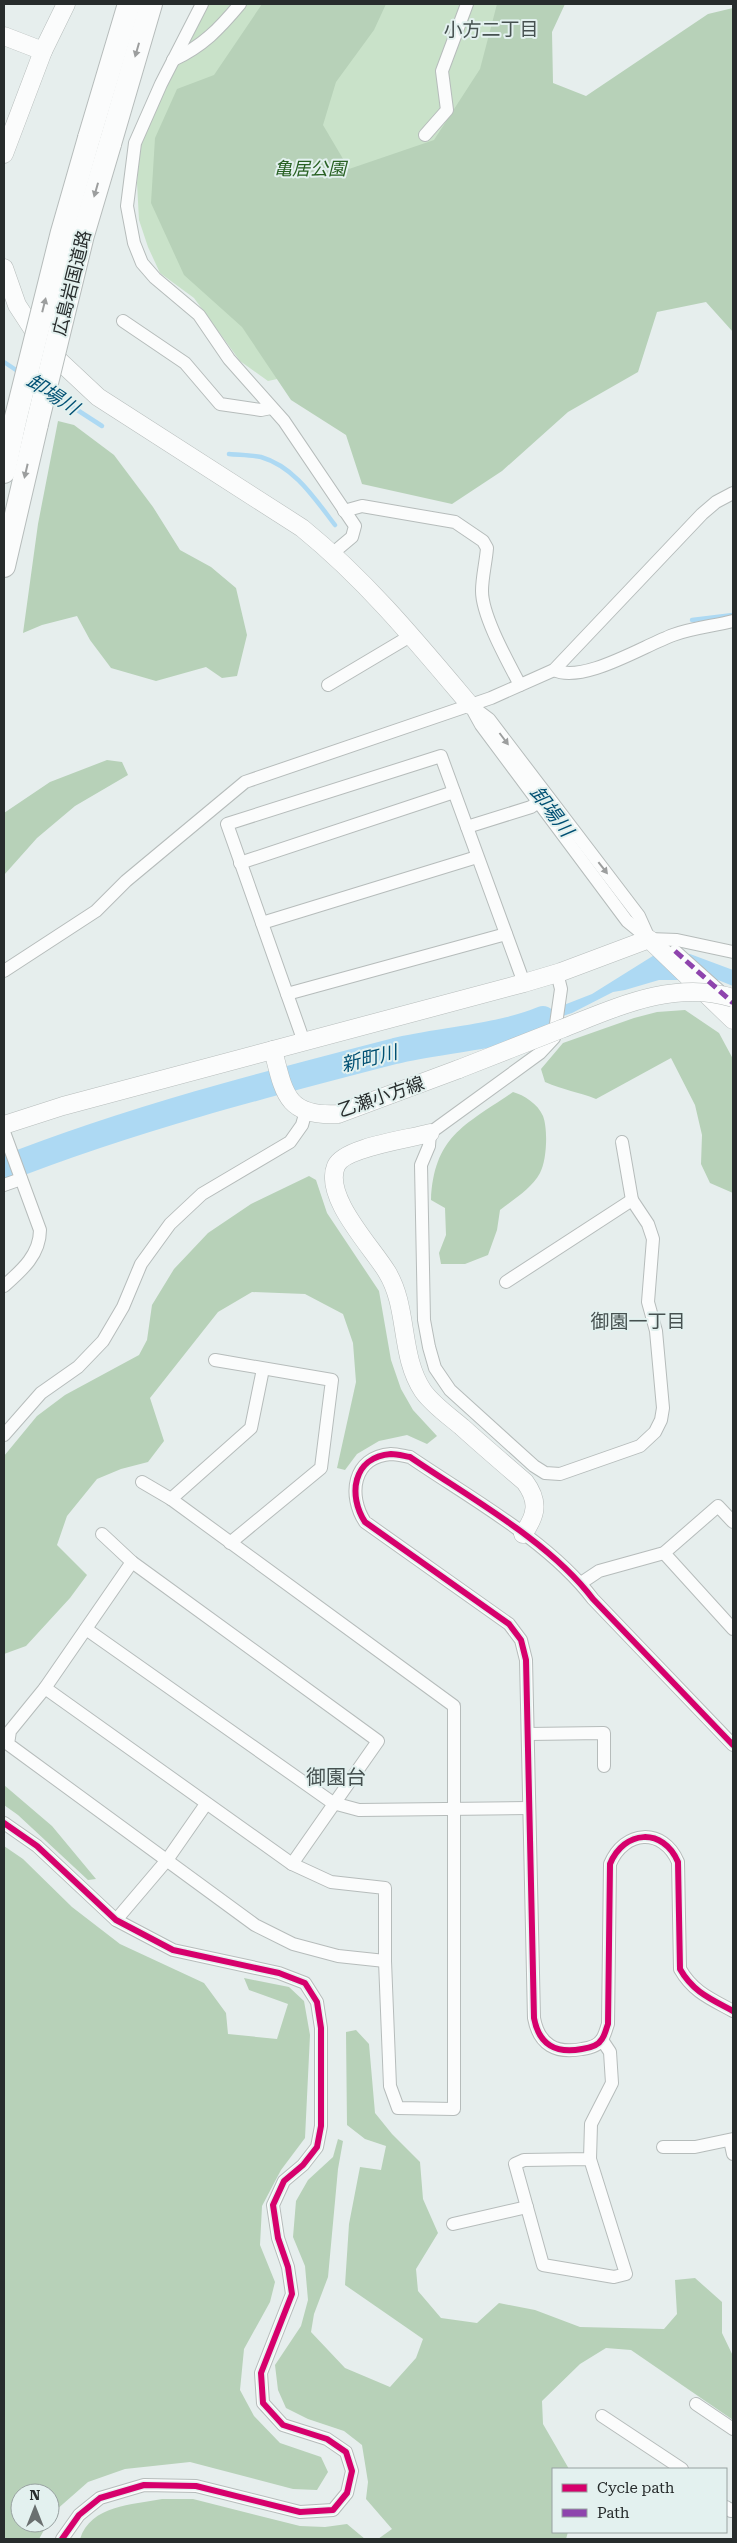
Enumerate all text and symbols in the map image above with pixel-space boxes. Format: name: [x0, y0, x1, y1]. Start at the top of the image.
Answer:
district label: 小方二丁目: [443, 18, 539, 41]
one-way arrow: [133, 43, 141, 58]
park label: 亀居公園: [274, 158, 349, 179]
one-way arrow: [92, 183, 100, 198]
street label: 広島岩国道路: [48, 228, 95, 338]
one-way arrow: [40, 298, 48, 313]
water label: 卸場川: [23, 369, 85, 421]
one-way arrow: [22, 464, 30, 479]
one-way arrow: [499, 732, 510, 745]
water label: 卸場川: [525, 782, 579, 843]
one-way arrow: [597, 861, 608, 874]
water label: 新町川: [339, 1040, 401, 1077]
street label: 乙瀬小方線: [335, 1072, 427, 1121]
district label: 御園一丁目: [590, 1310, 686, 1333]
district label: 御園台: [306, 1765, 366, 1789]
legend: [552, 2468, 727, 2533]
text: Cycle path: [597, 2479, 675, 2497]
north arrow: [10, 2483, 60, 2533]
text: N: [30, 2487, 41, 2503]
text: Path: [597, 2504, 630, 2522]

